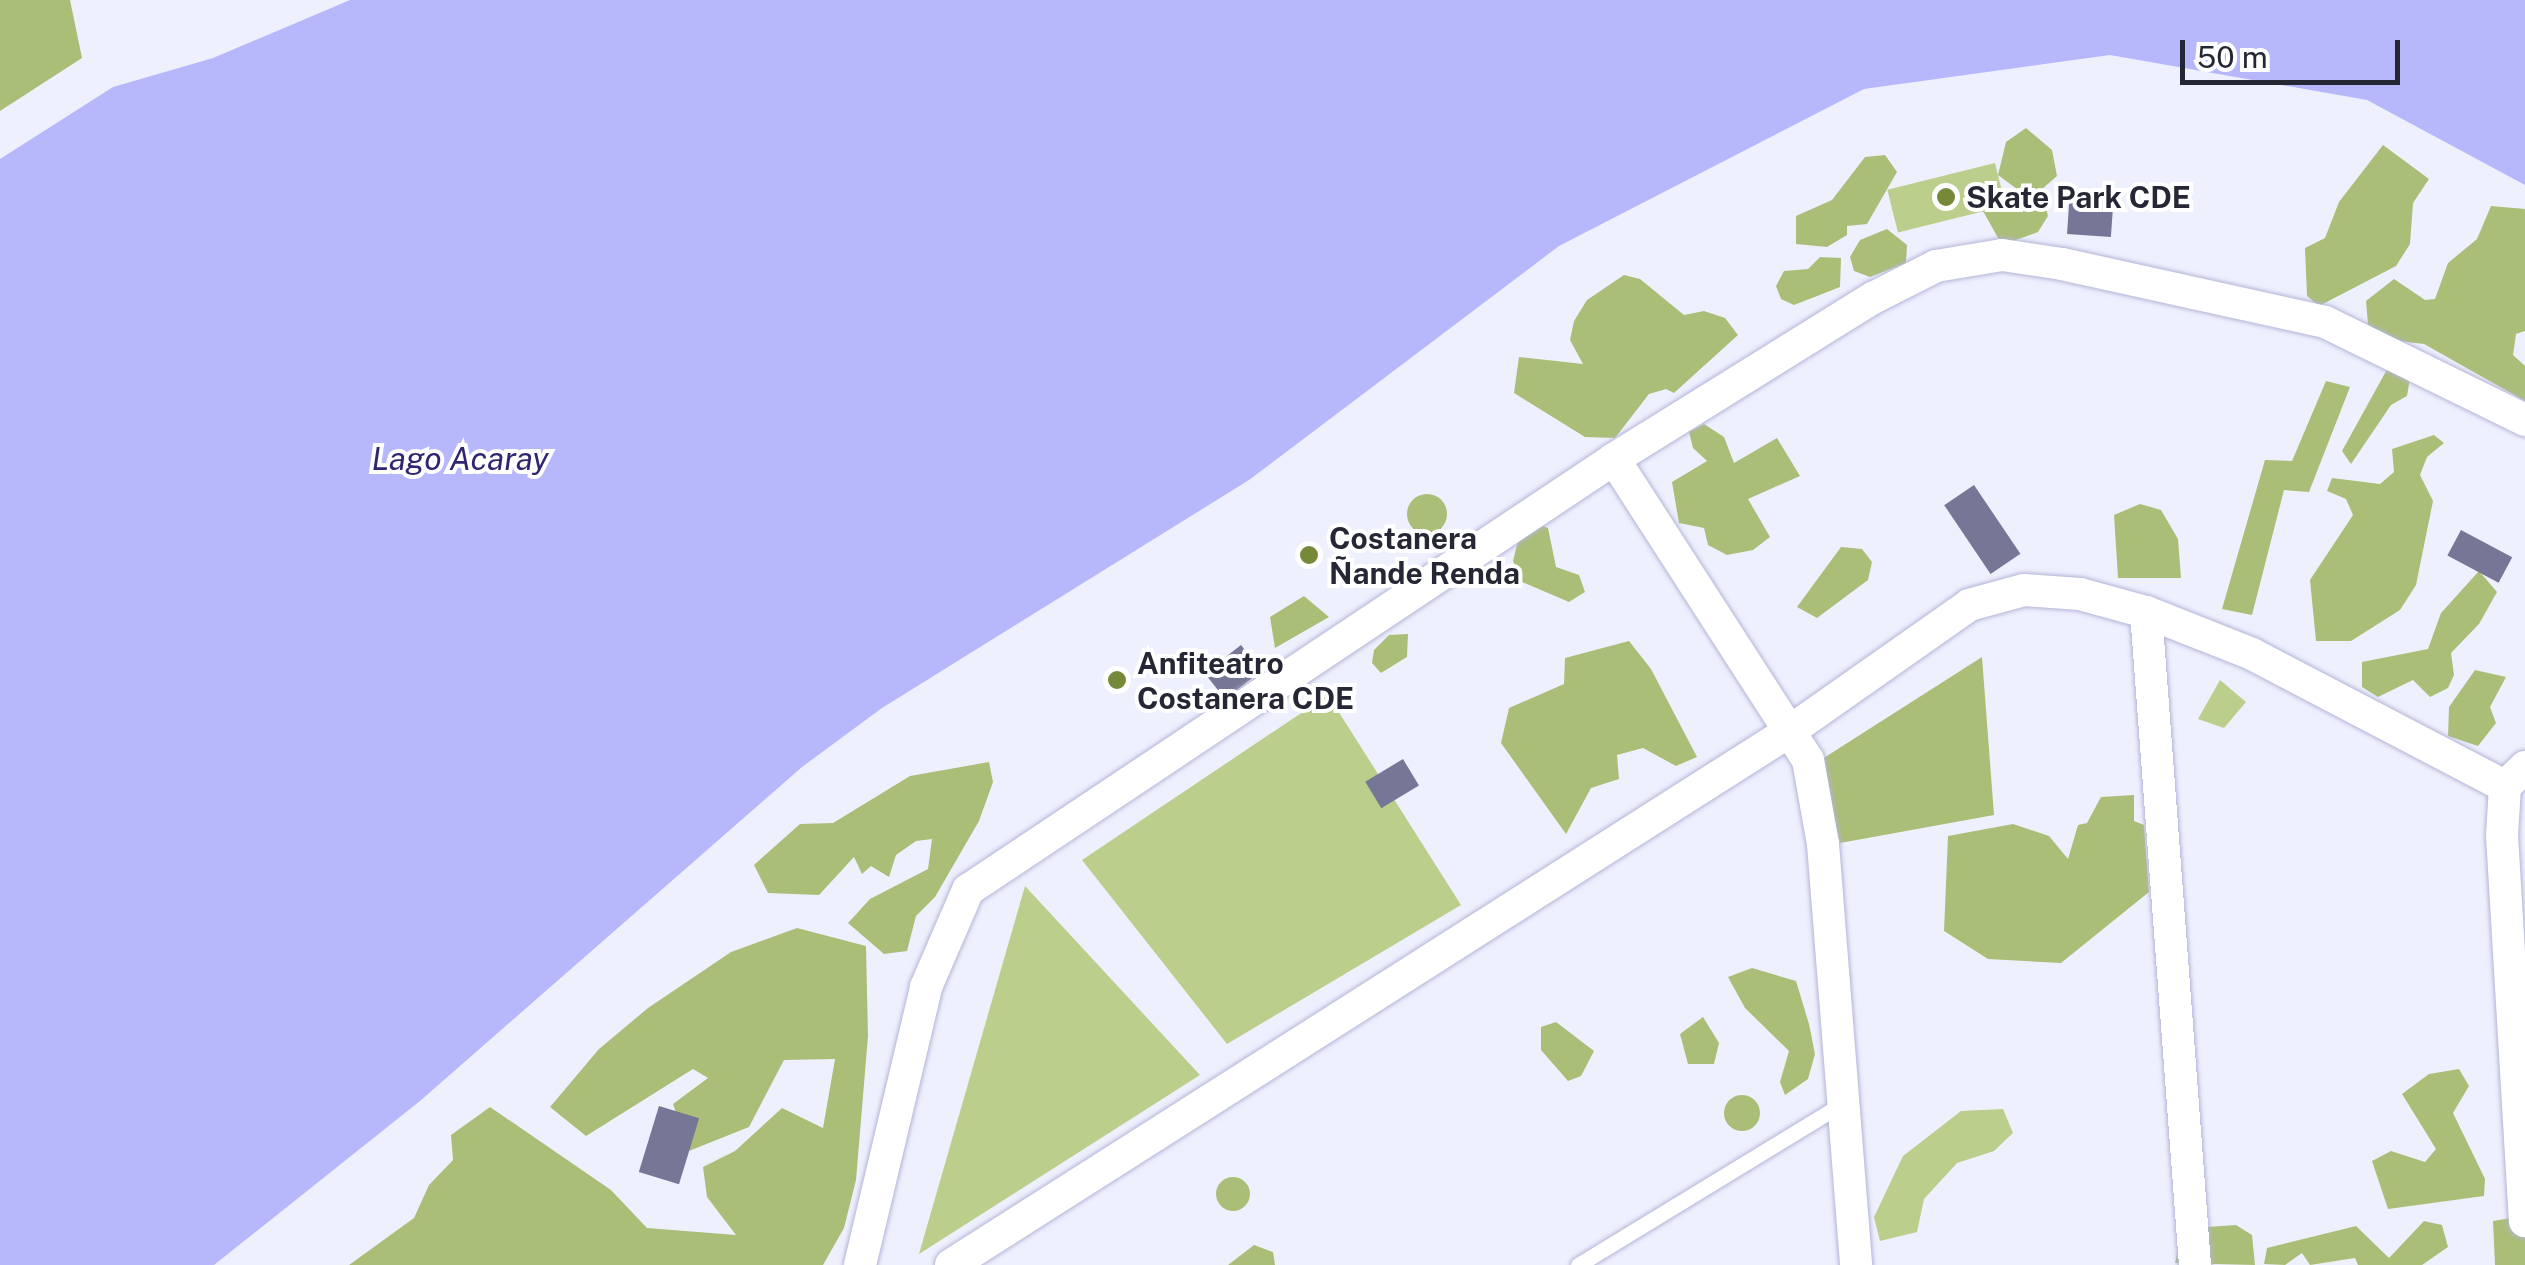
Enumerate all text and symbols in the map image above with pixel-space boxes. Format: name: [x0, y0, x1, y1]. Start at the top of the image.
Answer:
scale bar: [2185, 20, 2405, 82]
text: 50 m: [2197, 39, 2268, 75]
place label: Skate Park CDE: [1966, 179, 2191, 215]
marker: Skate Park CDE: [1935, 186, 1957, 208]
water label: Lago Acaray: [371, 440, 549, 478]
place label: Costanera Ñande Renda: [1329, 520, 1520, 590]
marker: Costanera Ñande Renda: [1298, 544, 1320, 566]
place label: Anfiteatro Costanera CDE: [1137, 645, 1354, 716]
marker: Anfiteatro Costanera CDE: [1106, 669, 1128, 691]

